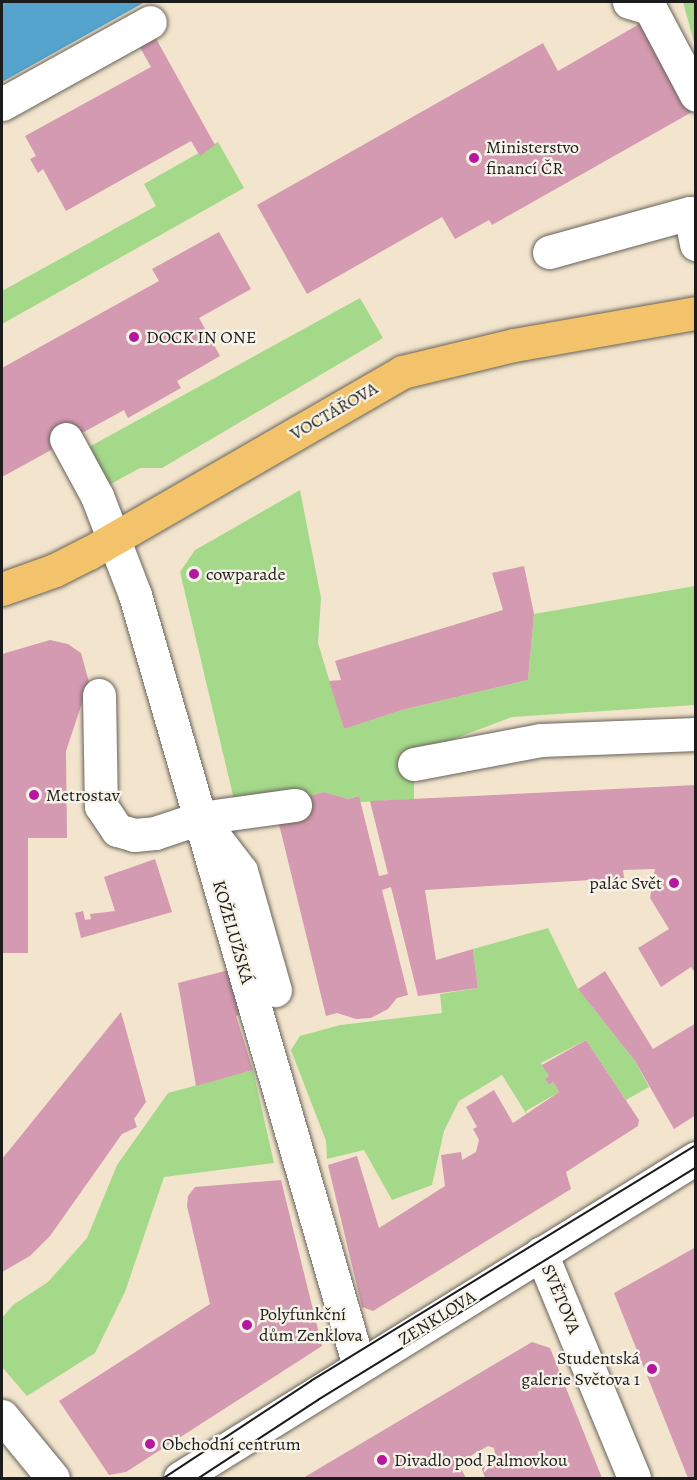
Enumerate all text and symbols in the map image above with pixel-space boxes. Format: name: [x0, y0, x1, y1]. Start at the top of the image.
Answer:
place label: Ministerstvo financí ČR: [486, 137, 579, 180]
marker: Ministerstvo financí ČR: [467, 151, 481, 165]
place label: DOCK IN ONE: [146, 326, 256, 348]
marker: DOCK IN ONE: [127, 330, 141, 344]
street label: VOCTÁŘOVA: [286, 377, 382, 445]
place label: cowparade: [206, 563, 285, 585]
marker: cowparade: [187, 567, 201, 581]
place label: Metrostav: [46, 784, 120, 806]
marker: Metrostav: [27, 788, 41, 802]
place label: palác Svět: [589, 872, 662, 894]
marker: palác Svět: [667, 876, 681, 890]
street label: KOŽELUŽSKÁ: [208, 878, 258, 986]
street label: SVĚTOVA: [537, 1261, 585, 1337]
street label: ZENKLOVA: [394, 1286, 480, 1350]
place label: Polyfunkční dům Zenklova: [259, 1304, 363, 1346]
marker: Polyfunkční dům Zenklova: [240, 1318, 254, 1332]
place label: Studentská galerie Světova 1: [521, 1348, 640, 1390]
marker: Studentská galerie Světova 1: [645, 1362, 659, 1376]
place label: Obchodní centrum: [162, 1433, 301, 1455]
marker: Obchodní centrum: [143, 1437, 157, 1451]
place label: Divadlo pod Palmovkou: [394, 1449, 567, 1471]
marker: Divadlo pod Palmovkou: [375, 1453, 389, 1467]

